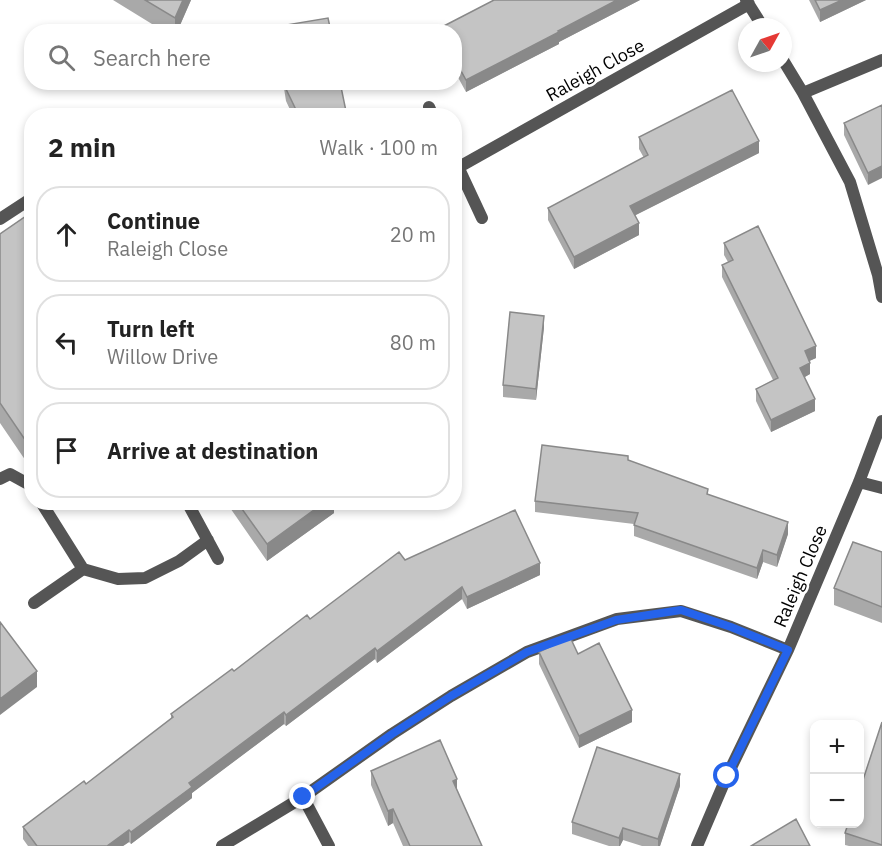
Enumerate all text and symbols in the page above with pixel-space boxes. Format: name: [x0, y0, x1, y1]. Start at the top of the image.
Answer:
north arrow: [738, 18, 792, 72]
search box: [24, 24, 462, 90]
street label: Raleigh Close: [542, 33, 648, 106]
icon: search: [45, 41, 78, 74]
text: Search here: [93, 43, 211, 72]
text: 2 min: [48, 130, 116, 164]
text: Walk · 100 m: [320, 134, 438, 161]
text: Continue: [107, 206, 200, 235]
icon: ahead: [50, 218, 83, 251]
text: 20 m: [390, 221, 436, 248]
text: Raleigh Close: [107, 235, 228, 262]
text: Turn left: [107, 314, 195, 343]
icon: left: [50, 326, 83, 359]
text: 80 m: [390, 329, 436, 356]
text: Willow Drive: [107, 343, 218, 370]
icon: arrive: [50, 434, 83, 467]
text: Arrive at destination: [107, 436, 318, 465]
street label: Raleigh Close: [768, 521, 832, 631]
map controls: [810, 720, 864, 828]
button: +: [810, 720, 864, 774]
route start: [713, 762, 739, 788]
button: −: [810, 774, 864, 828]
route end: [289, 783, 315, 809]

